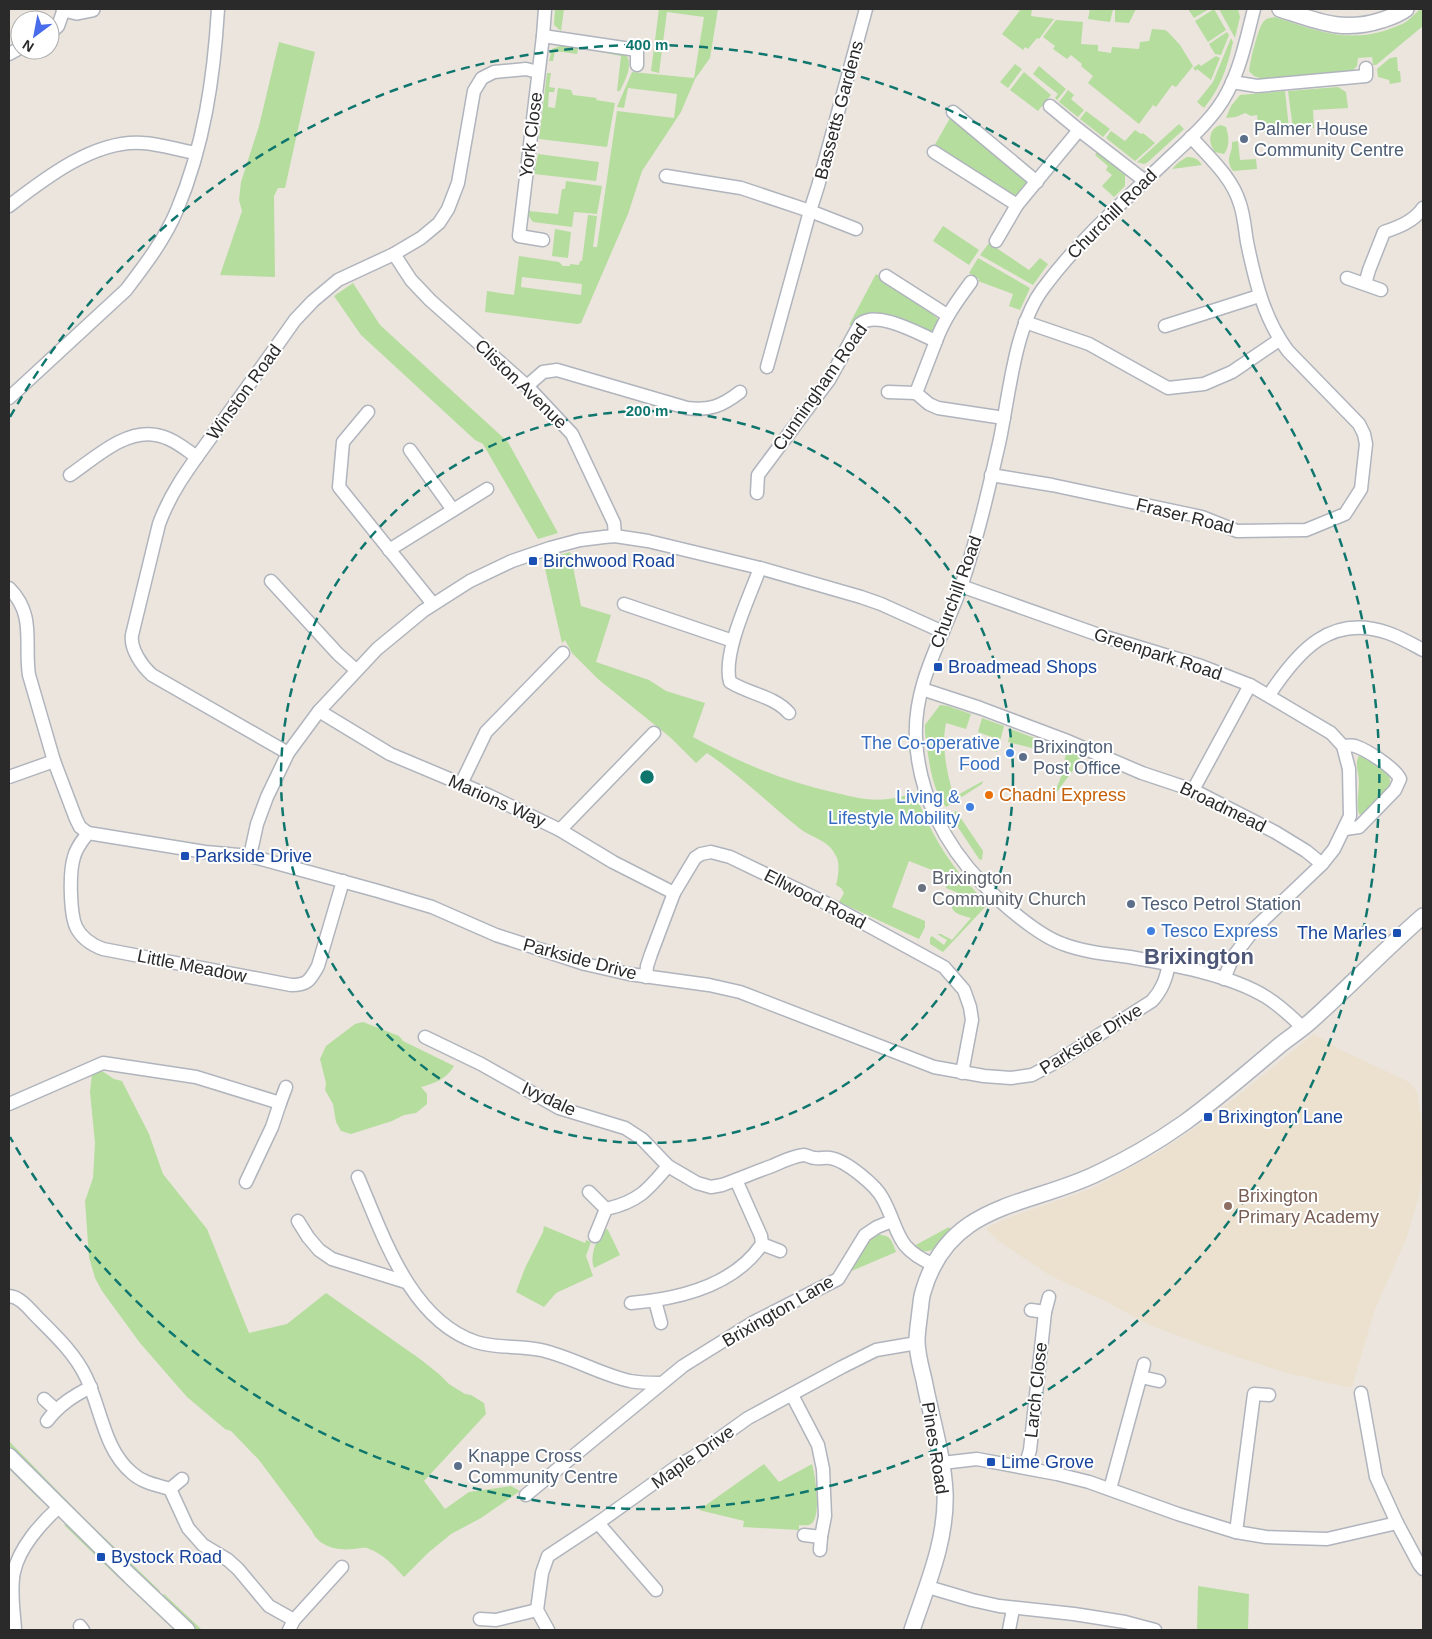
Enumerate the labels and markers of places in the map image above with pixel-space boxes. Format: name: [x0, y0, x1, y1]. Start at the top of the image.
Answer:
place label: Palmer House Community Centre: [1254, 119, 1404, 160]
marker: Palmer House Community Centre: [1238, 133, 1250, 145]
place label: Birchwood Road: [543, 551, 675, 571]
marker: Birchwood Road: [527, 555, 539, 567]
place label: Broadmead Shops: [948, 657, 1097, 677]
marker: Broadmead Shops: [932, 661, 944, 673]
place label: The Co-operative Food: [861, 733, 1000, 774]
place label: Brixington Post Office: [1033, 737, 1121, 778]
marker: The Co-operative Food: [1004, 747, 1016, 759]
marker: Brixington Post Office: [1017, 751, 1029, 763]
centre of rings: [638, 768, 656, 786]
place label: Chadni Express: [999, 785, 1126, 805]
place label: Living & Lifestyle Mobility: [828, 787, 960, 828]
marker: Chadni Express: [983, 789, 995, 801]
marker: Living & Lifestyle Mobility: [964, 801, 976, 813]
place label: Parkside Drive: [195, 846, 312, 866]
marker: Parkside Drive: [179, 850, 191, 862]
place label: Brixington Community Church: [932, 868, 1086, 909]
marker: Brixington Community Church: [916, 882, 928, 894]
place label: Tesco Petrol Station: [1141, 894, 1301, 914]
marker: Tesco Petrol Station: [1125, 898, 1137, 910]
place label: Tesco Express: [1161, 921, 1278, 941]
place label: The Marles: [1297, 923, 1387, 943]
marker: Tesco Express: [1145, 925, 1157, 937]
marker: The Marles: [1391, 927, 1403, 939]
place label: Brixington Lane: [1218, 1107, 1343, 1127]
marker: Brixington Lane: [1202, 1111, 1214, 1123]
place label: Brixington Primary Academy: [1238, 1186, 1379, 1227]
marker: Brixington Primary Academy: [1222, 1200, 1234, 1212]
place label: Knappe Cross Community Centre: [468, 1446, 618, 1487]
place label: Lime Grove: [1001, 1452, 1094, 1472]
marker: Lime Grove: [985, 1456, 997, 1468]
marker: Knappe Cross Community Centre: [452, 1460, 464, 1472]
place label: Bystock Road: [111, 1547, 222, 1567]
marker: Bystock Road: [95, 1551, 107, 1563]

